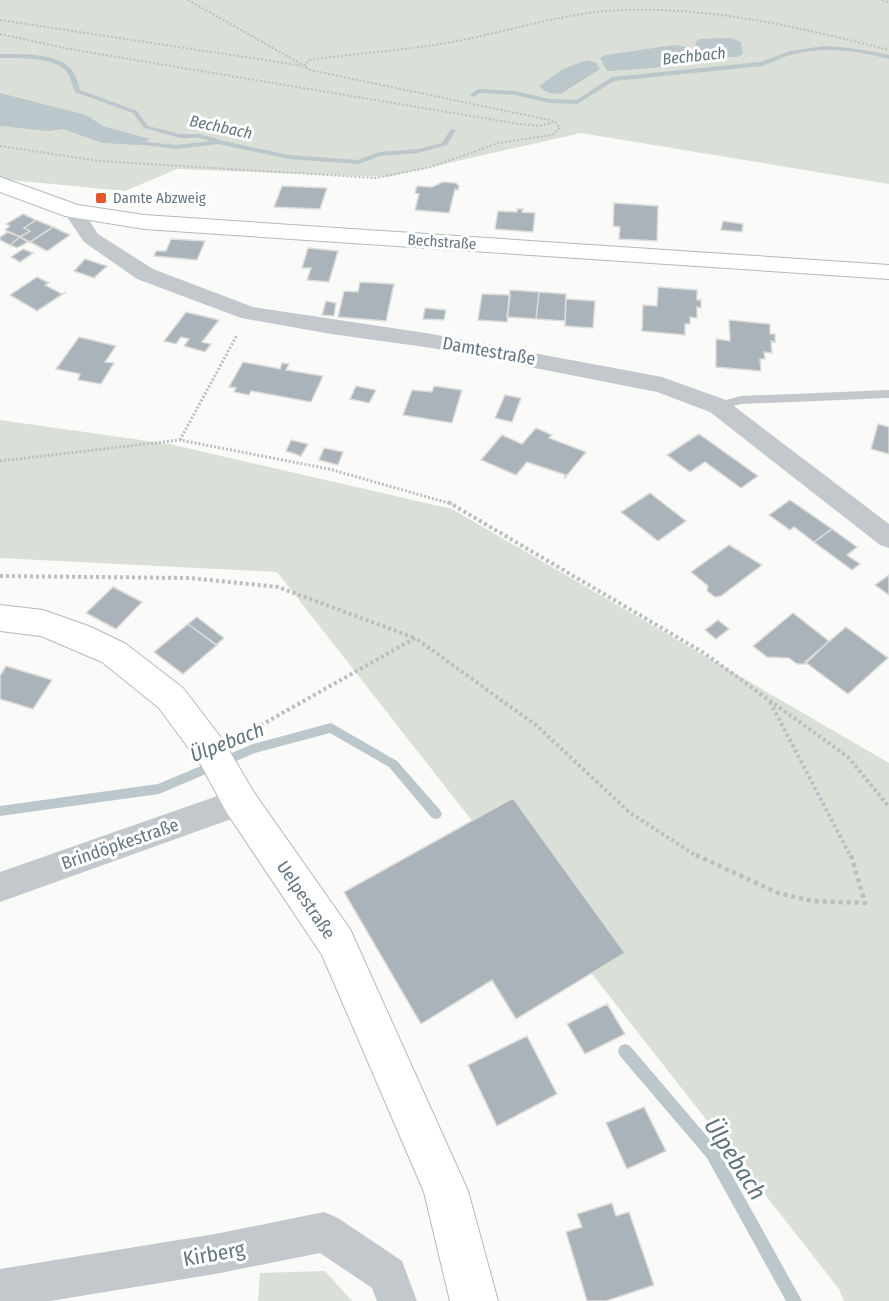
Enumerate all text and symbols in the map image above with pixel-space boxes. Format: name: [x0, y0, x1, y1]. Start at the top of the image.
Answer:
water label: Bechbach: [661, 43, 727, 69]
water label: Bechbach: [188, 111, 254, 143]
place label: Damte Abzweig: [113, 189, 206, 207]
marker: Damte Abzweig: [94, 191, 108, 205]
street label: Bechstraße: [407, 231, 477, 253]
street label: Damtestraße: [441, 332, 537, 370]
water label: Ülpebach: [187, 717, 267, 767]
street label: Brindöpkestraße: [58, 814, 182, 874]
street label: Uelpestraße: [272, 857, 340, 943]
water label: Ülpebach: [698, 1113, 772, 1205]
street label: Kirberg: [181, 1236, 247, 1272]

